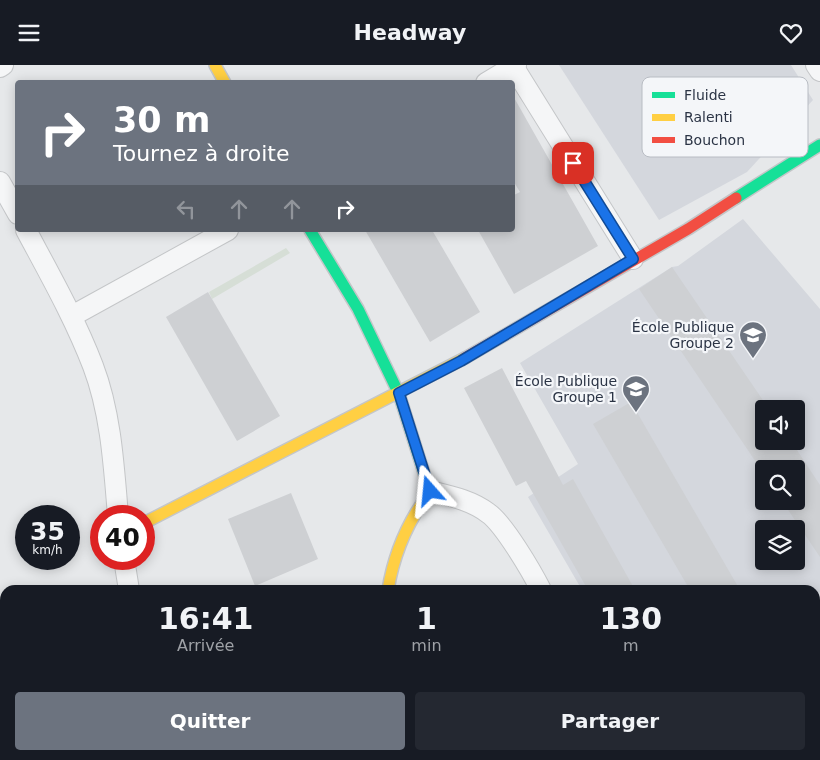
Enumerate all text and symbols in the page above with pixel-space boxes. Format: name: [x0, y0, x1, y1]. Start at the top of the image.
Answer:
icon: menu: [15, 19, 43, 47]
icon: heart: [777, 19, 805, 47]
text: Headway: [354, 20, 466, 45]
legend: [642, 77, 808, 157]
text: Fluide: [684, 87, 726, 103]
icon: right: [30, 100, 95, 165]
text: 30 m: [113, 100, 210, 140]
text: Ralenti: [684, 109, 733, 125]
text: Bouchon: [684, 132, 745, 148]
text: Tournez à droite: [113, 141, 290, 166]
pin: [552, 142, 594, 184]
icon: arrive: [559, 149, 587, 177]
icon: left: [172, 195, 200, 223]
icon: ahead: [225, 195, 253, 223]
icon: ahead: [278, 195, 306, 223]
icon: right: [331, 195, 359, 223]
place label: École Publique Groupe 2: [632, 319, 734, 351]
school or university icon: École Publique Groupe 2: [738, 320, 768, 359]
place label: École Publique Groupe 1: [515, 373, 617, 405]
school or university icon: École Publique Groupe 1: [621, 374, 651, 413]
map controls: [755, 400, 805, 570]
button: sound: [755, 400, 805, 450]
button: search: [755, 460, 805, 510]
position arrow: [403, 464, 455, 516]
speed limit sign: 40: [90, 505, 155, 570]
text: 35: [30, 517, 65, 546]
button: layers: [755, 520, 805, 570]
text: km/h: [32, 543, 63, 557]
text: 16:41: [158, 601, 253, 636]
text: 1: [416, 601, 437, 636]
text: 130: [599, 601, 662, 636]
text: Arrivée: [177, 636, 234, 655]
text: min: [411, 636, 442, 655]
text: m: [623, 636, 639, 655]
button: Quitter: [15, 692, 405, 750]
button: Partager: [415, 692, 805, 750]

